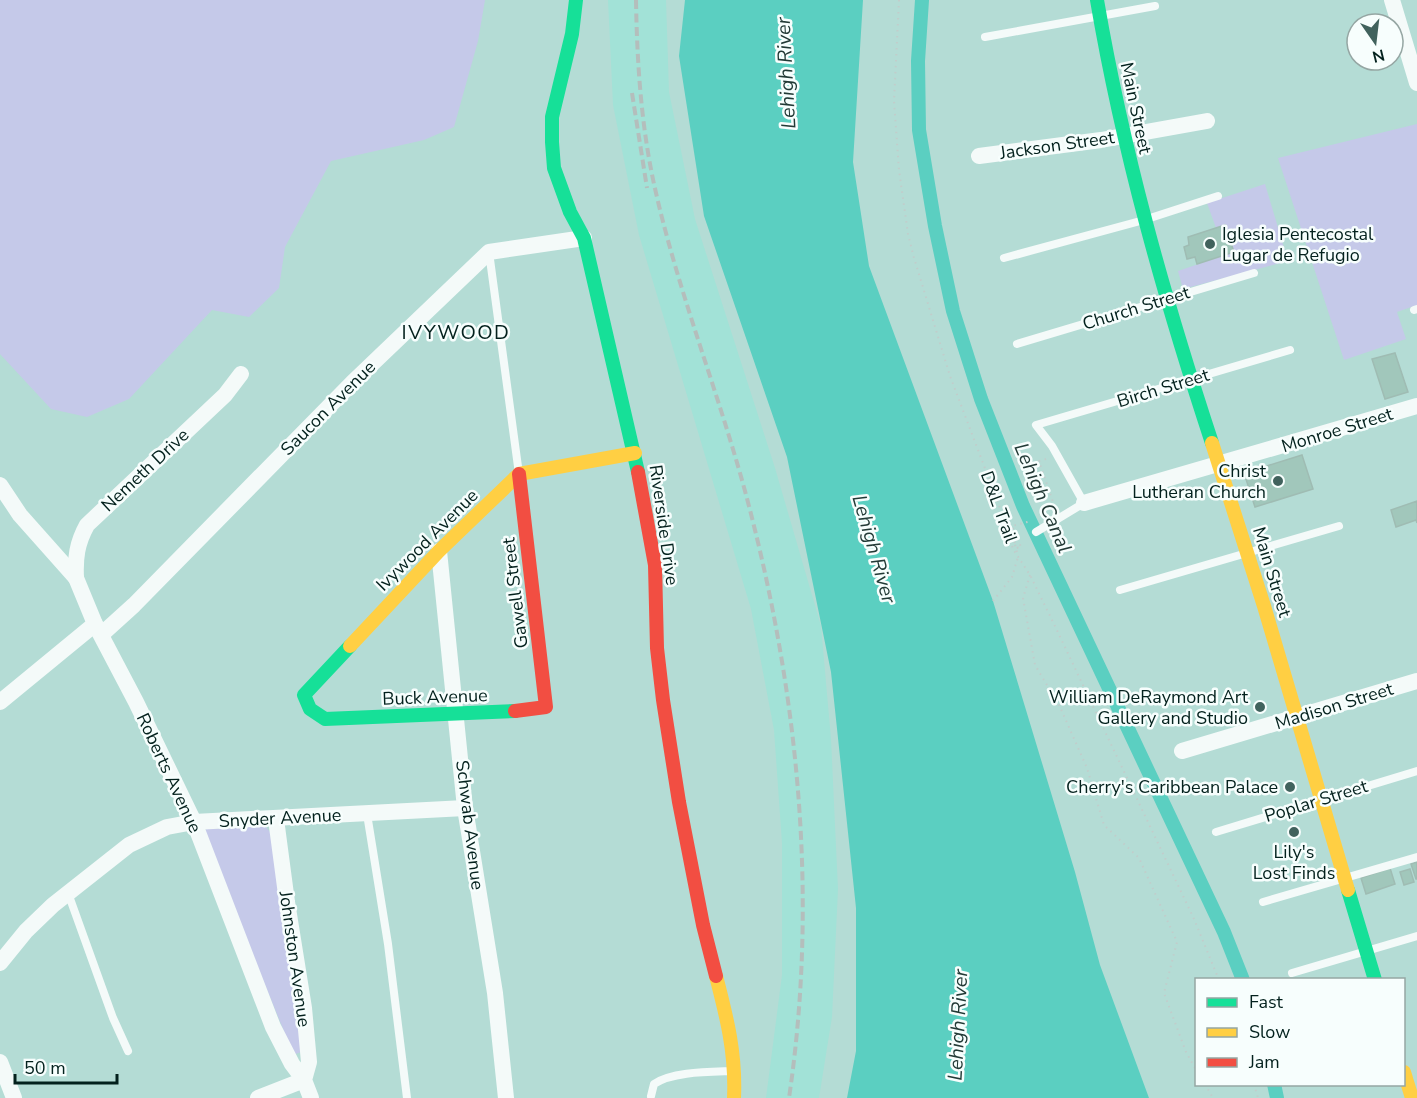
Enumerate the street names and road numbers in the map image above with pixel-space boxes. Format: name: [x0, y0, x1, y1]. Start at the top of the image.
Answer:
street label: Main Street: [1115, 60, 1158, 157]
street label: Jackson Street: [997, 125, 1116, 165]
street label: Church Street: [1079, 280, 1193, 336]
street label: Saucon Avenue: [275, 355, 381, 461]
street label: Birch Street: [1114, 362, 1213, 413]
street label: Monroe Street: [1278, 401, 1396, 458]
street label: Nemeth Drive: [96, 423, 194, 517]
street label: Riverside Drive: [644, 463, 684, 587]
street label: D&L Trail: [975, 468, 1023, 547]
street label: Ivywood Avenue: [371, 484, 483, 596]
street label: Main Street: [1247, 524, 1297, 621]
street label: Gawell Street: [496, 536, 534, 650]
street label: Madison Street: [1272, 676, 1397, 735]
street label: Buck Avenue: [382, 683, 488, 711]
street label: Roberts Avenue: [131, 709, 207, 837]
street label: Schwab Avenue: [450, 759, 490, 891]
street label: Poplar Street: [1262, 774, 1371, 828]
street label: Snyder Avenue: [218, 803, 342, 833]
street label: Johnston Avenue: [273, 888, 316, 1029]

